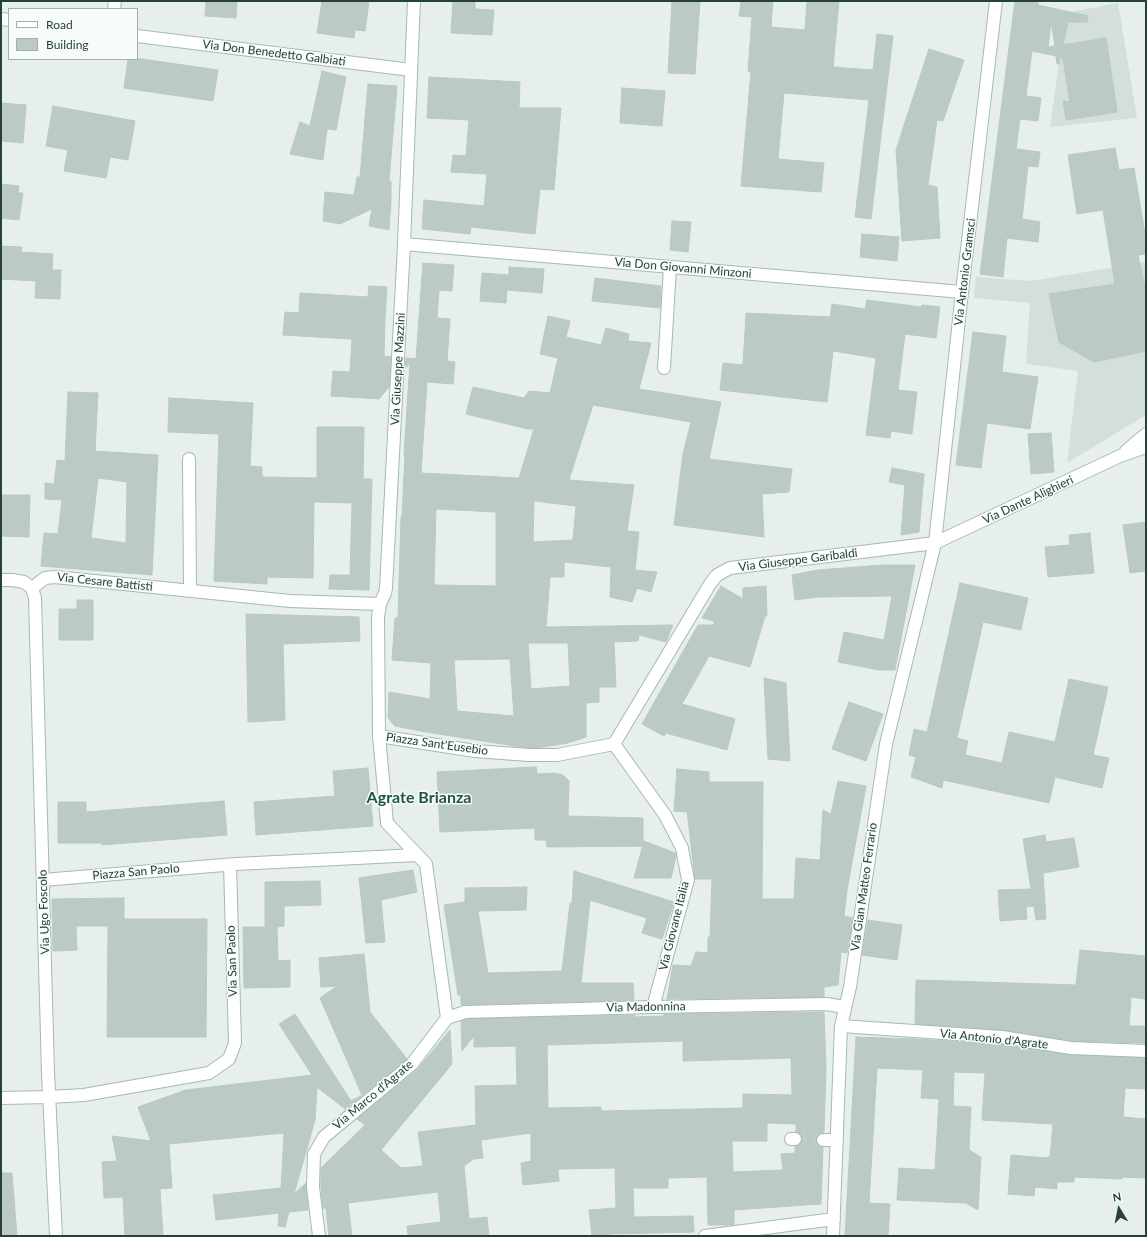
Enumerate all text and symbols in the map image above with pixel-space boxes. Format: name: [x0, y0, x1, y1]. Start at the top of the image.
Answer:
legend: [8, 8, 138, 60]
text: Road: [46, 17, 73, 32]
text: Building: [46, 37, 89, 52]
street label: Via Don Benedetto Galbiati: [202, 37, 346, 69]
street label: Via Antonio Gramsci: [951, 218, 979, 326]
street label: Via Don Giovanni Minzoni: [614, 255, 752, 281]
street label: Via Giuseppe Mazzini: [388, 312, 408, 426]
street label: Via Dante Alighieri: [980, 473, 1076, 527]
street label: Via Giuseppe Garibaldi: [738, 546, 858, 574]
street label: Via Cesare Battisti: [56, 570, 154, 594]
street label: Piazza Sant'Eusebio: [385, 730, 489, 758]
district label: Agrate Brianza: [367, 788, 471, 808]
street label: Via Gian Matteo Ferrario: [848, 822, 880, 952]
street label: Piazza San Paolo: [92, 861, 180, 883]
street label: Via Ugo Foscolo: [35, 869, 53, 955]
street label: Via Giovane Italia: [656, 880, 692, 972]
street label: Via San Paolo: [224, 925, 240, 997]
street label: Via Madonnina: [606, 999, 686, 1015]
street label: Via Antonio d'Agrate: [939, 1026, 1049, 1052]
street label: Via Marco d'Agrate: [330, 1057, 416, 1133]
north arrow: [1099, 1189, 1139, 1229]
text: N: [1112, 1190, 1122, 1204]

